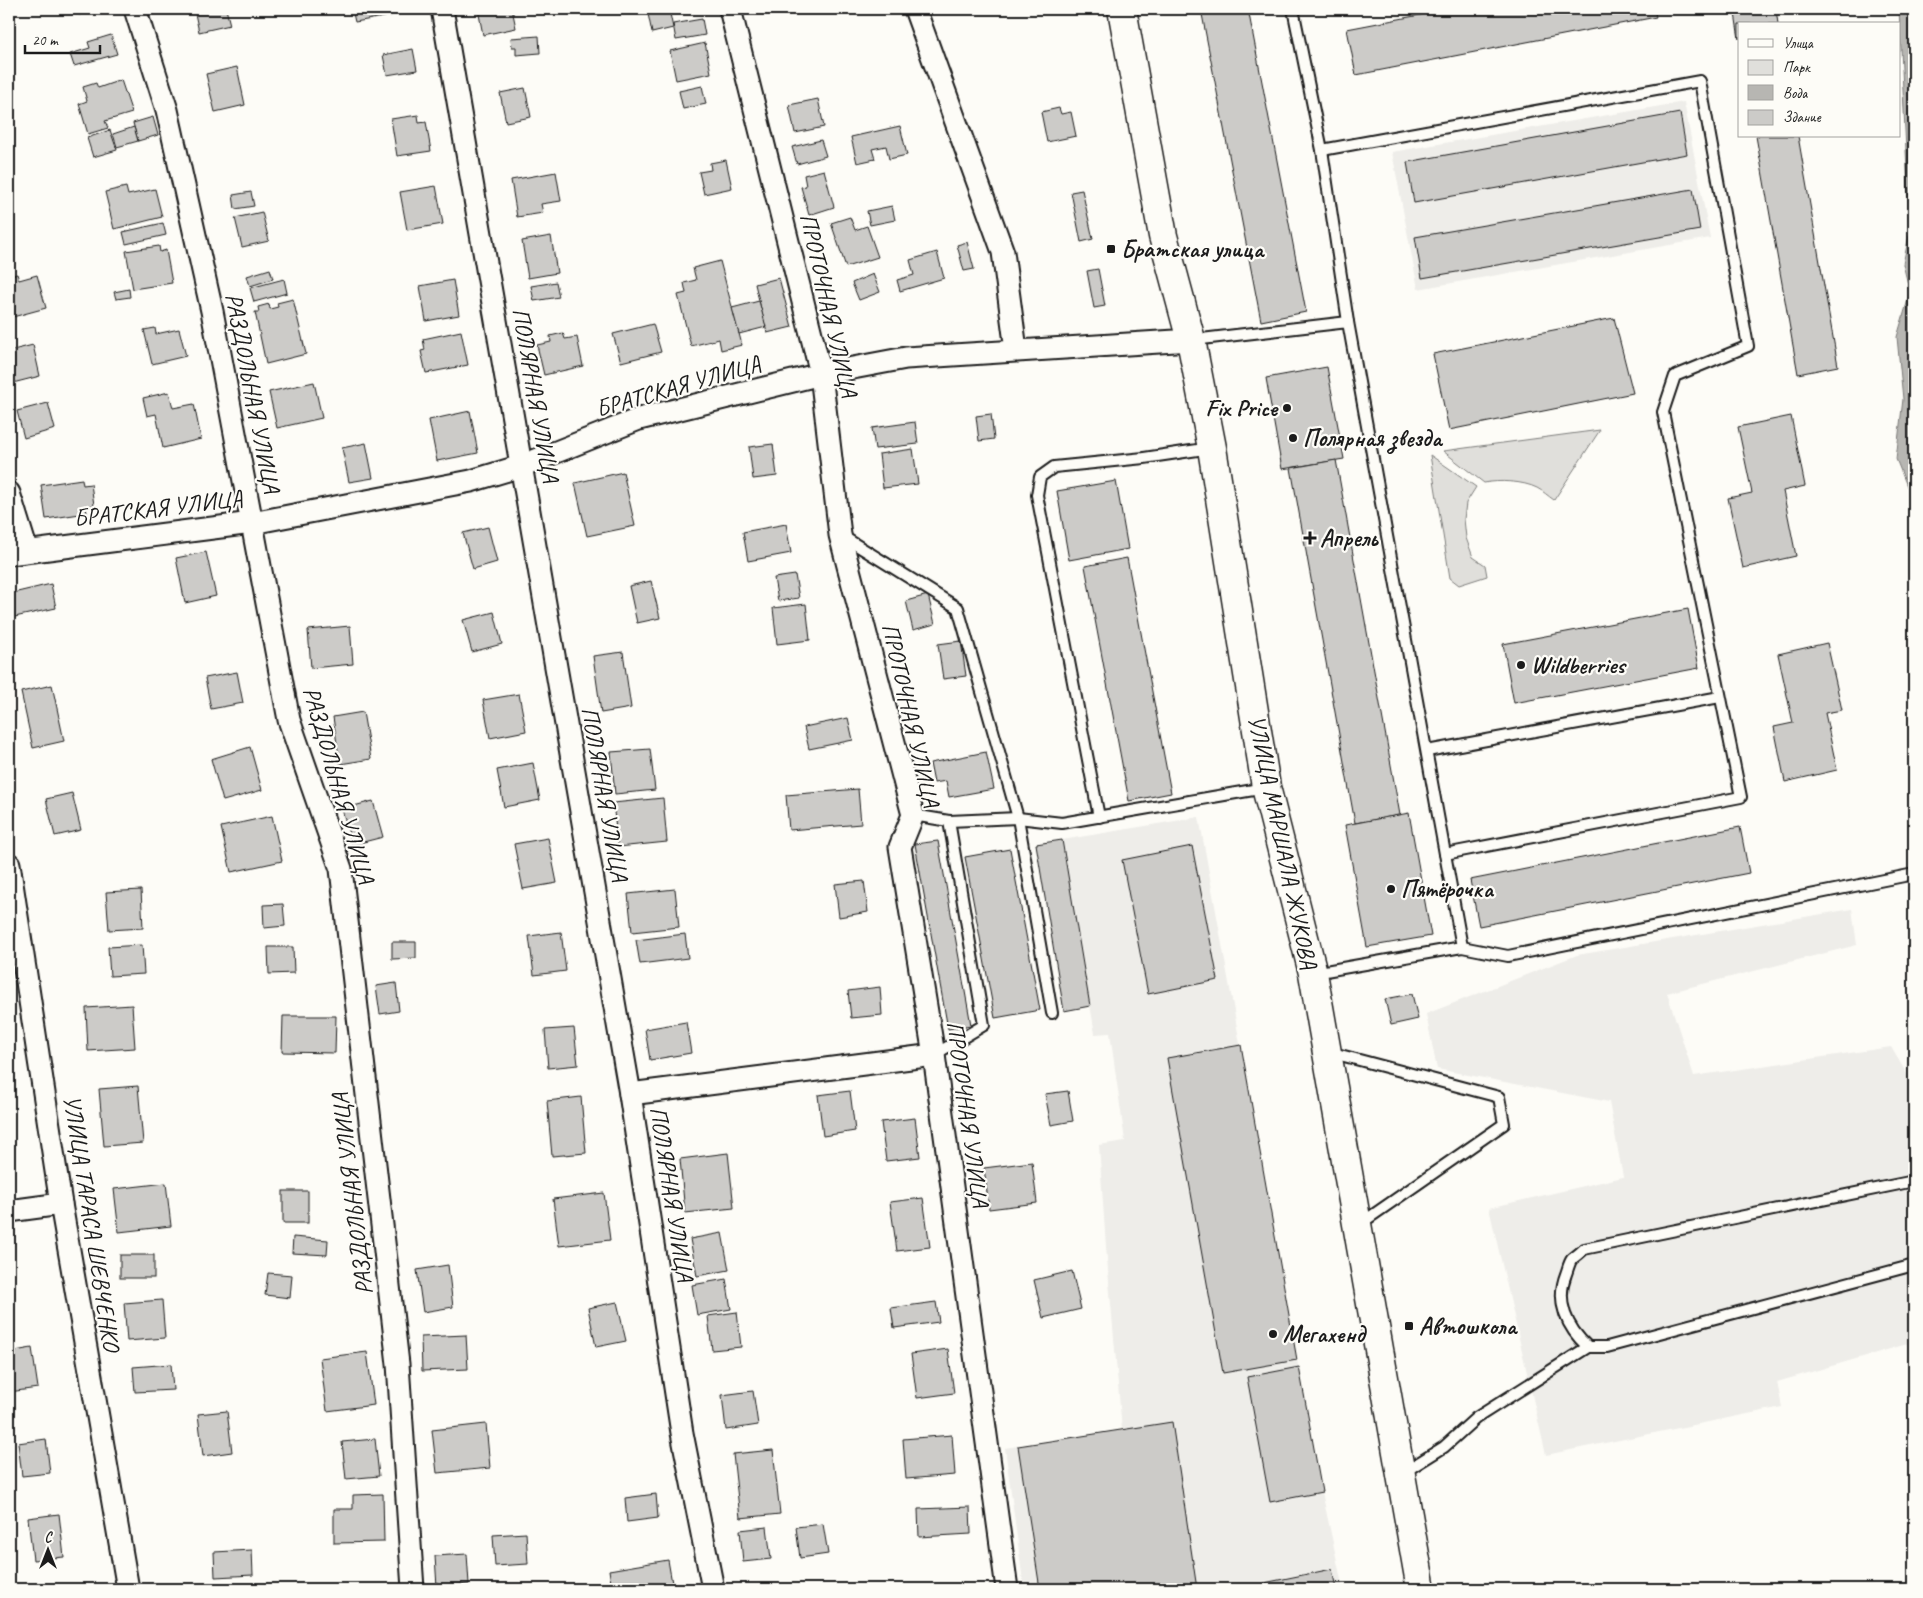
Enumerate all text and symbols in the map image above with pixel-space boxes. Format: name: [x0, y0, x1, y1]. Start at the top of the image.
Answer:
scale bar: [25, 22, 100, 54]
legend: [1738, 22, 1900, 138]
text: 20 m: [32, 31, 59, 50]
text: Улица: [1783, 34, 1814, 53]
text: Парк: [1783, 58, 1811, 77]
text: Вода: [1783, 84, 1808, 103]
text: Здание: [1783, 108, 1822, 127]
street label: ПРОТОЧНАЯ УЛИЦА: [793, 210, 865, 401]
place label: Братская улица: [1121, 234, 1266, 264]
marker: Братская улица: [1105, 243, 1117, 255]
street label: РАЗДОЛЬНАЯ УЛИЦА: [219, 291, 287, 496]
street label: ПОЛЯРНАЯ УЛИЦА: [506, 305, 566, 485]
street label: БРАТСКАЯ УЛИЦА: [592, 348, 765, 424]
place label: Fix Price: [1205, 393, 1279, 423]
marker: Fix Price: [1281, 402, 1293, 414]
place label: Полярная звезда: [1303, 423, 1444, 454]
marker: Полярная звезда: [1287, 432, 1299, 444]
street label: БРАТСКАЯ УЛИЦА: [72, 483, 245, 533]
place label: Апрель: [1320, 523, 1379, 553]
marker: Апрель: [1304, 532, 1316, 544]
street label: ПРОТОЧНАЯ УЛИЦА: [875, 620, 947, 811]
place label: Wildberries: [1531, 650, 1627, 680]
marker: Wildberries: [1515, 659, 1527, 671]
street label: РАЗДОЛЬНАЯ УЛИЦА: [297, 683, 382, 888]
street label: ПОЛЯРНАЯ УЛИЦА: [575, 704, 635, 884]
street label: УЛИЦА МАРШАЛА ЖУКОВА: [1241, 712, 1325, 973]
place label: Пятёрочка: [1401, 874, 1494, 904]
marker: Пятёрочка: [1385, 883, 1397, 895]
street label: ПРОТОЧНАЯ УЛИЦА: [940, 1019, 996, 1210]
street label: РАЗДОЛЬНАЯ УЛИЦА: [325, 1091, 379, 1297]
street label: УЛИЦА ТАРАСА ШЕВЧЕНКО: [57, 1093, 128, 1356]
street label: ПОЛЯРНАЯ УЛИЦА: [643, 1104, 701, 1284]
place label: Автошкола: [1419, 1311, 1519, 1341]
place label: Мегахенд: [1283, 1319, 1367, 1349]
marker: Автошкола: [1403, 1320, 1415, 1332]
marker: Мегахенд: [1267, 1328, 1279, 1340]
north arrow: [22, 1526, 72, 1576]
text: С: [45, 1529, 54, 1546]

